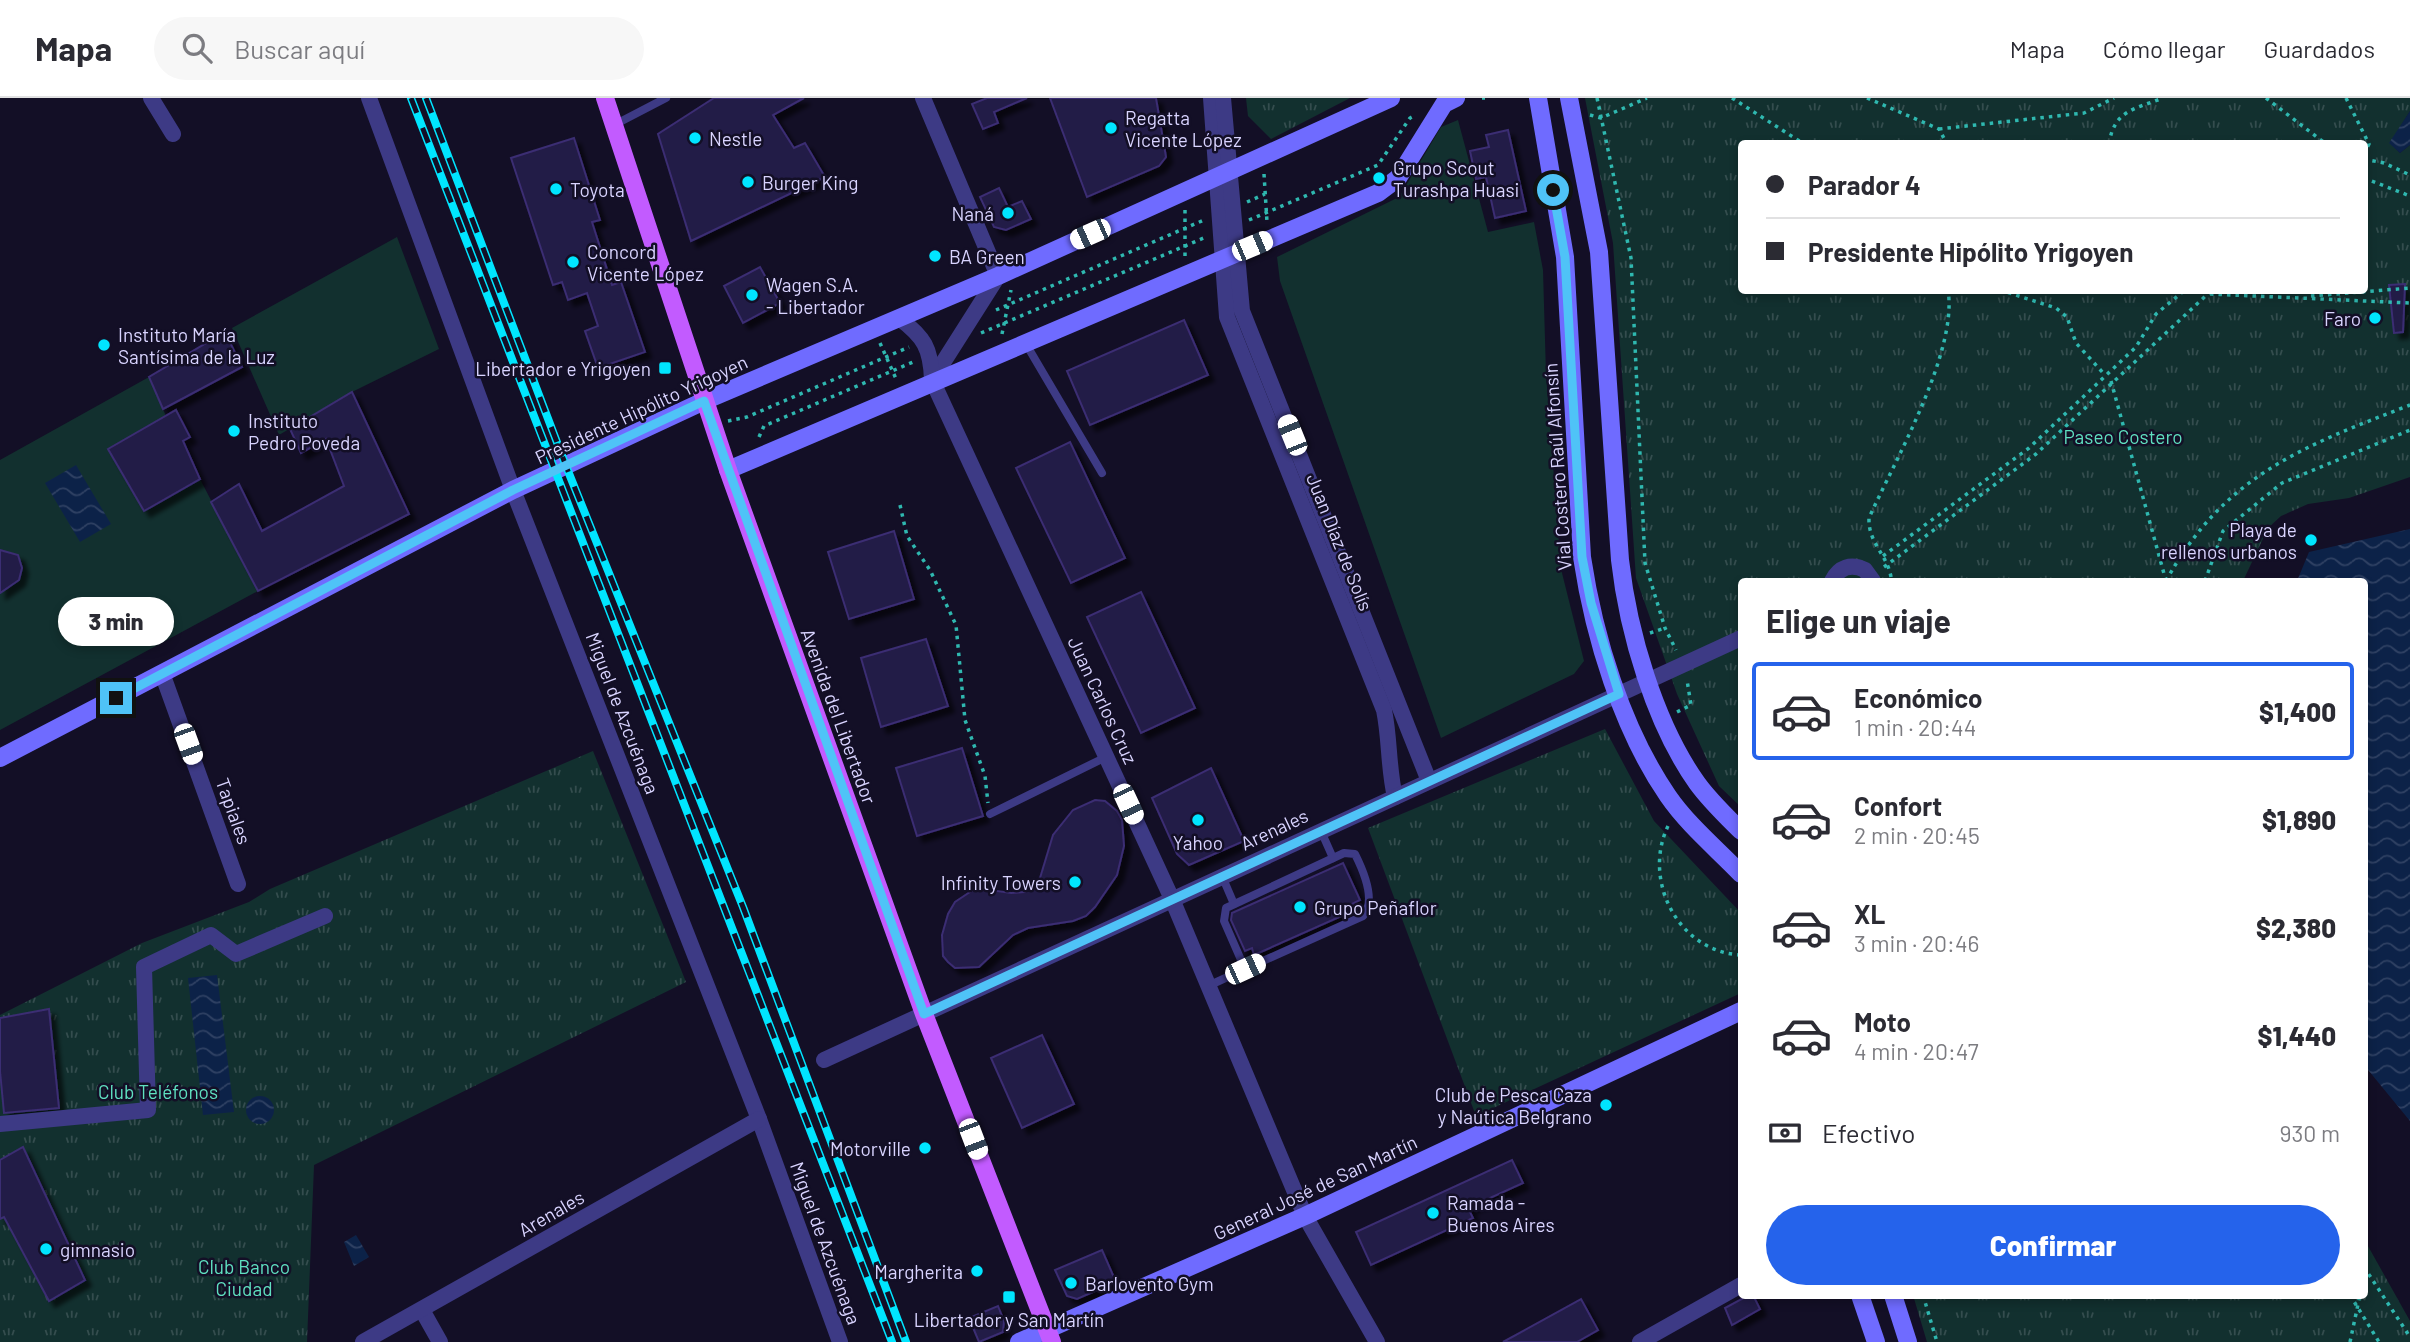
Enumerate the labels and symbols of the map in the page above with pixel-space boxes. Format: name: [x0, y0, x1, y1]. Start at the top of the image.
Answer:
place label: Regatta Vicente López: [1125, 106, 1242, 151]
marker: Regatta Vicente López: [1103, 120, 1119, 136]
place label: Nestle: [709, 127, 762, 150]
marker: Nestle: [687, 130, 703, 146]
place label: Grupo Scout Turashpa Huasi: [1393, 156, 1519, 201]
marker: Grupo Scout Turashpa Huasi: [1371, 170, 1387, 186]
place label: Burger King: [762, 171, 858, 194]
marker: Burger King: [740, 174, 756, 190]
route start: [1537, 174, 1569, 206]
place label: Toyota: [570, 178, 625, 201]
marker: Toyota: [548, 181, 564, 197]
place label: Naná: [952, 202, 994, 225]
marker: Naná: [1000, 205, 1016, 221]
car: [1067, 216, 1114, 252]
car: [1229, 228, 1276, 264]
place label: Concord Vicente López: [587, 240, 704, 285]
place label: BA Green: [949, 245, 1025, 268]
marker: BA Green: [927, 248, 943, 264]
marker: Concord Vicente López: [565, 254, 581, 270]
place label: Wagen S.A. - Libertador: [766, 273, 865, 318]
marker: Wagen S.A. - Libertador: [744, 287, 760, 303]
place label: Faro: [2324, 307, 2361, 330]
marker: Faro: [2367, 310, 2383, 326]
place label: Instituto María Santísima de la Luz: [118, 323, 275, 368]
marker: Instituto María Santísima de la Luz: [96, 337, 112, 353]
street label: Presidente Hipólito Yrigoyen: [531, 350, 751, 468]
place label: Libertador e Yrigoyen: [475, 357, 651, 380]
marker: Libertador e Yrigoyen: [657, 360, 673, 376]
street label: Vial Costero Raúl Alfonsín: [1538, 362, 1576, 572]
place label: Instituto Pedro Poveda: [248, 409, 360, 454]
car: [1275, 412, 1310, 458]
marker: Instituto Pedro Poveda: [226, 423, 242, 439]
park label: Paseo Costero: [2063, 425, 2183, 448]
street label: Juan Díaz de Solís: [1302, 470, 1378, 614]
place label: Playa de rellenos urbanos: [2161, 518, 2297, 563]
marker: Playa de rellenos urbanos: [2303, 532, 2319, 548]
callout: 3 min: [58, 596, 174, 646]
street label: Avenida del Libertador: [797, 625, 881, 807]
street label: Miguel de Azcuénaga: [582, 629, 664, 797]
street label: Juan Carlos Cruz: [1063, 633, 1143, 767]
route end: [100, 682, 132, 714]
car: [171, 721, 206, 767]
street label: Tapiales: [211, 775, 257, 847]
car: [1110, 781, 1147, 827]
street label: Arenales: [1237, 803, 1311, 855]
marker: Yahoo: [1190, 812, 1206, 828]
place label: Yahoo: [1173, 831, 1223, 854]
place label: Infinity Towers: [941, 871, 1061, 894]
marker: Infinity Towers: [1067, 874, 1083, 890]
place label: Grupo Peñaflor: [1314, 896, 1437, 919]
marker: Grupo Peñaflor: [1292, 899, 1308, 915]
car: [1222, 951, 1269, 987]
park label: Club Teléfonos: [98, 1080, 218, 1103]
place label: Club de Pesca Caza y Naútica Belgrano: [1435, 1083, 1592, 1128]
marker: Club de Pesca Caza y Naútica Belgrano: [1598, 1097, 1614, 1113]
car: [956, 1116, 991, 1162]
street label: General José de San Martín: [1210, 1130, 1420, 1244]
place label: Motorville: [830, 1137, 911, 1160]
marker: Motorville: [917, 1140, 933, 1156]
street label: Miguel de Azcuénaga: [786, 1159, 866, 1327]
street label: Arenales: [514, 1185, 588, 1241]
place label: Ramada - Buenos Aires: [1447, 1191, 1555, 1236]
marker: Ramada - Buenos Aires: [1425, 1205, 1441, 1221]
place label: gimnasio: [60, 1238, 135, 1261]
marker: gimnasio: [38, 1241, 54, 1257]
park label: Club Banco Ciudad: [198, 1255, 290, 1300]
place label: Margherita: [874, 1260, 963, 1283]
marker: Margherita: [969, 1263, 985, 1279]
place label: Barlovento Gym: [1085, 1272, 1214, 1295]
marker: Barlovento Gym: [1063, 1275, 1079, 1291]
marker: Libertador y San Martín: [1001, 1289, 1017, 1305]
place label: Libertador y San Martín: [914, 1308, 1104, 1331]

